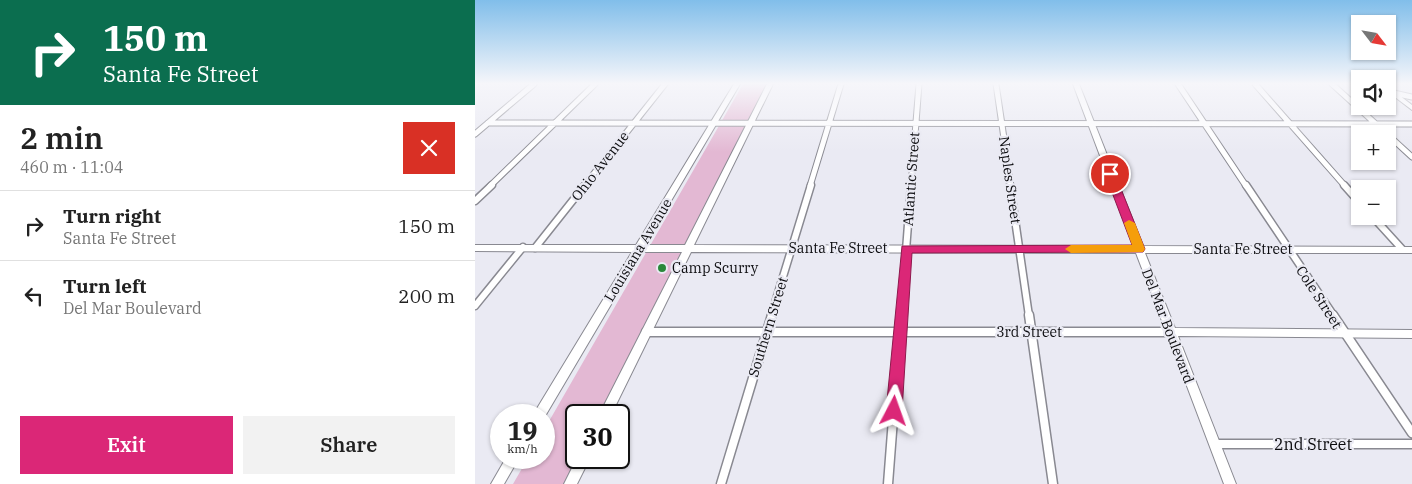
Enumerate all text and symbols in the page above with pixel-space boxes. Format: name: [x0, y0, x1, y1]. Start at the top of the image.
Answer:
text: 150 m: [103, 15, 208, 61]
north arrow: [1351, 15, 1396, 60]
map controls: [1351, 15, 1396, 225]
icon: right: [20, 20, 85, 85]
text: Santa Fe Street: [103, 59, 258, 88]
button: sound: [1351, 70, 1396, 115]
text: 2 min: [20, 118, 103, 157]
button: close: [403, 122, 455, 174]
button: +: [1351, 125, 1396, 170]
street label: Ohio Avenue: [567, 128, 633, 204]
street label: Atlantic Street: [899, 131, 923, 227]
street label: Naples Street: [995, 135, 1025, 225]
pin: [1089, 153, 1131, 195]
text: 460 m · 11:04: [20, 157, 123, 177]
icon: arrive: [1096, 160, 1124, 188]
button: −: [1351, 180, 1396, 225]
street label: Louisiana Avenue: [600, 195, 676, 305]
text: Turn right: [63, 204, 161, 228]
icon: right: [20, 212, 48, 240]
text: 150 m: [398, 214, 455, 238]
text: Santa Fe Street: [63, 228, 176, 248]
street label: Santa Fe Street: [789, 239, 888, 257]
street label: Santa Fe Street: [1194, 240, 1293, 258]
place label: Camp Scurry: [672, 259, 759, 277]
marker: Camp Scurry: [656, 262, 668, 274]
street label: Cole Street: [1292, 262, 1346, 332]
street label: Del Mar Boulevard: [1138, 266, 1198, 386]
text: Turn left: [63, 274, 146, 298]
street label: Southern Street: [744, 275, 792, 379]
icon: left: [20, 282, 48, 310]
text: 200 m: [398, 284, 455, 308]
text: Del Mar Boulevard: [63, 298, 202, 318]
street label: 3rd Street: [996, 323, 1062, 341]
position arrow: [867, 384, 919, 436]
speed limit sign: 30: [565, 404, 630, 469]
text: 19: [507, 414, 538, 447]
button: Exit: [20, 416, 233, 474]
button: Share: [243, 416, 455, 474]
street label: 2nd Street: [1274, 434, 1352, 454]
text: km/h: [507, 441, 538, 456]

